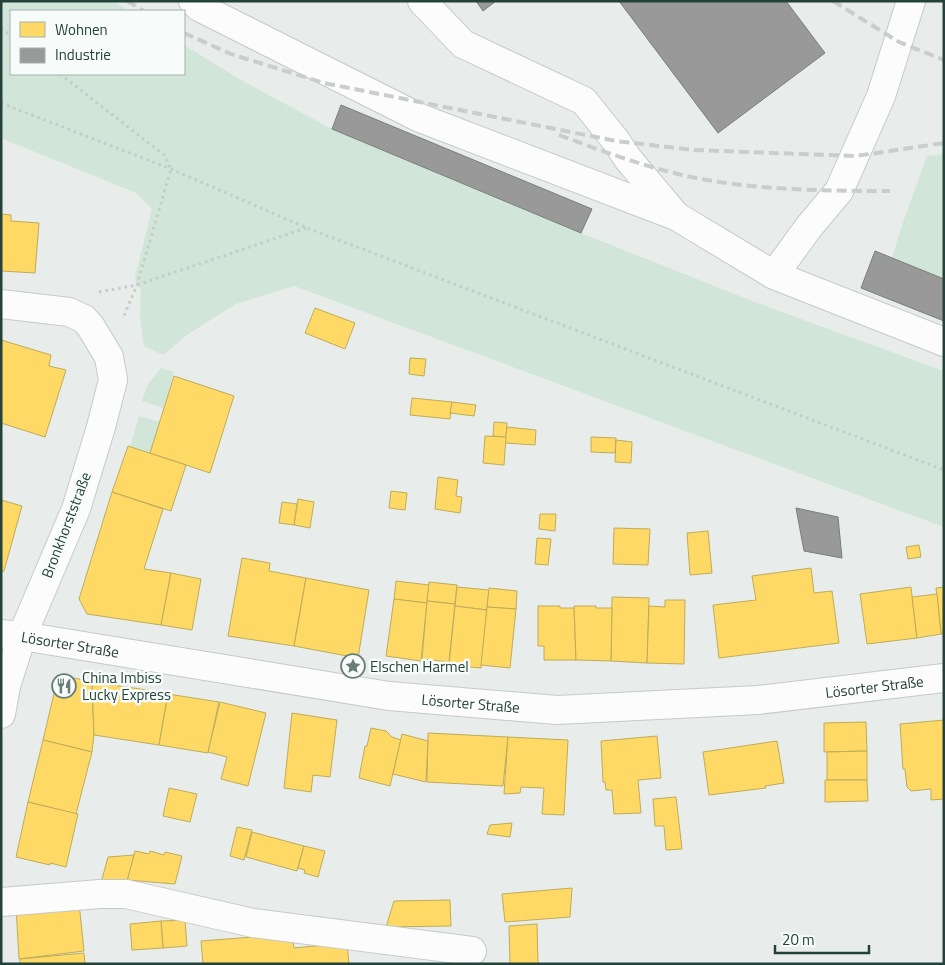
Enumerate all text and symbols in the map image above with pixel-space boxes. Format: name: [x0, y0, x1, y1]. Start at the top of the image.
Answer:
legend: [10, 10, 185, 75]
text: Wohnen: [55, 18, 108, 41]
text: Industrie: [55, 43, 111, 66]
street label: Bronkhorststraße: [35, 469, 97, 581]
street label: Lösorter Straße: [20, 625, 121, 663]
place icon: Elschen Harmel: [340, 653, 366, 679]
place label: Elschen Harmel: [370, 655, 469, 678]
place label: China Imbiss Lucky Express: [82, 666, 171, 706]
street label: Lösorter Straße: [824, 669, 925, 703]
restaurant icon: China Imbiss Lucky Express: [51, 673, 77, 699]
street label: Lösorter Straße: [421, 687, 521, 718]
scale bar: [775, 922, 869, 954]
text: 20 m: [782, 928, 815, 951]

